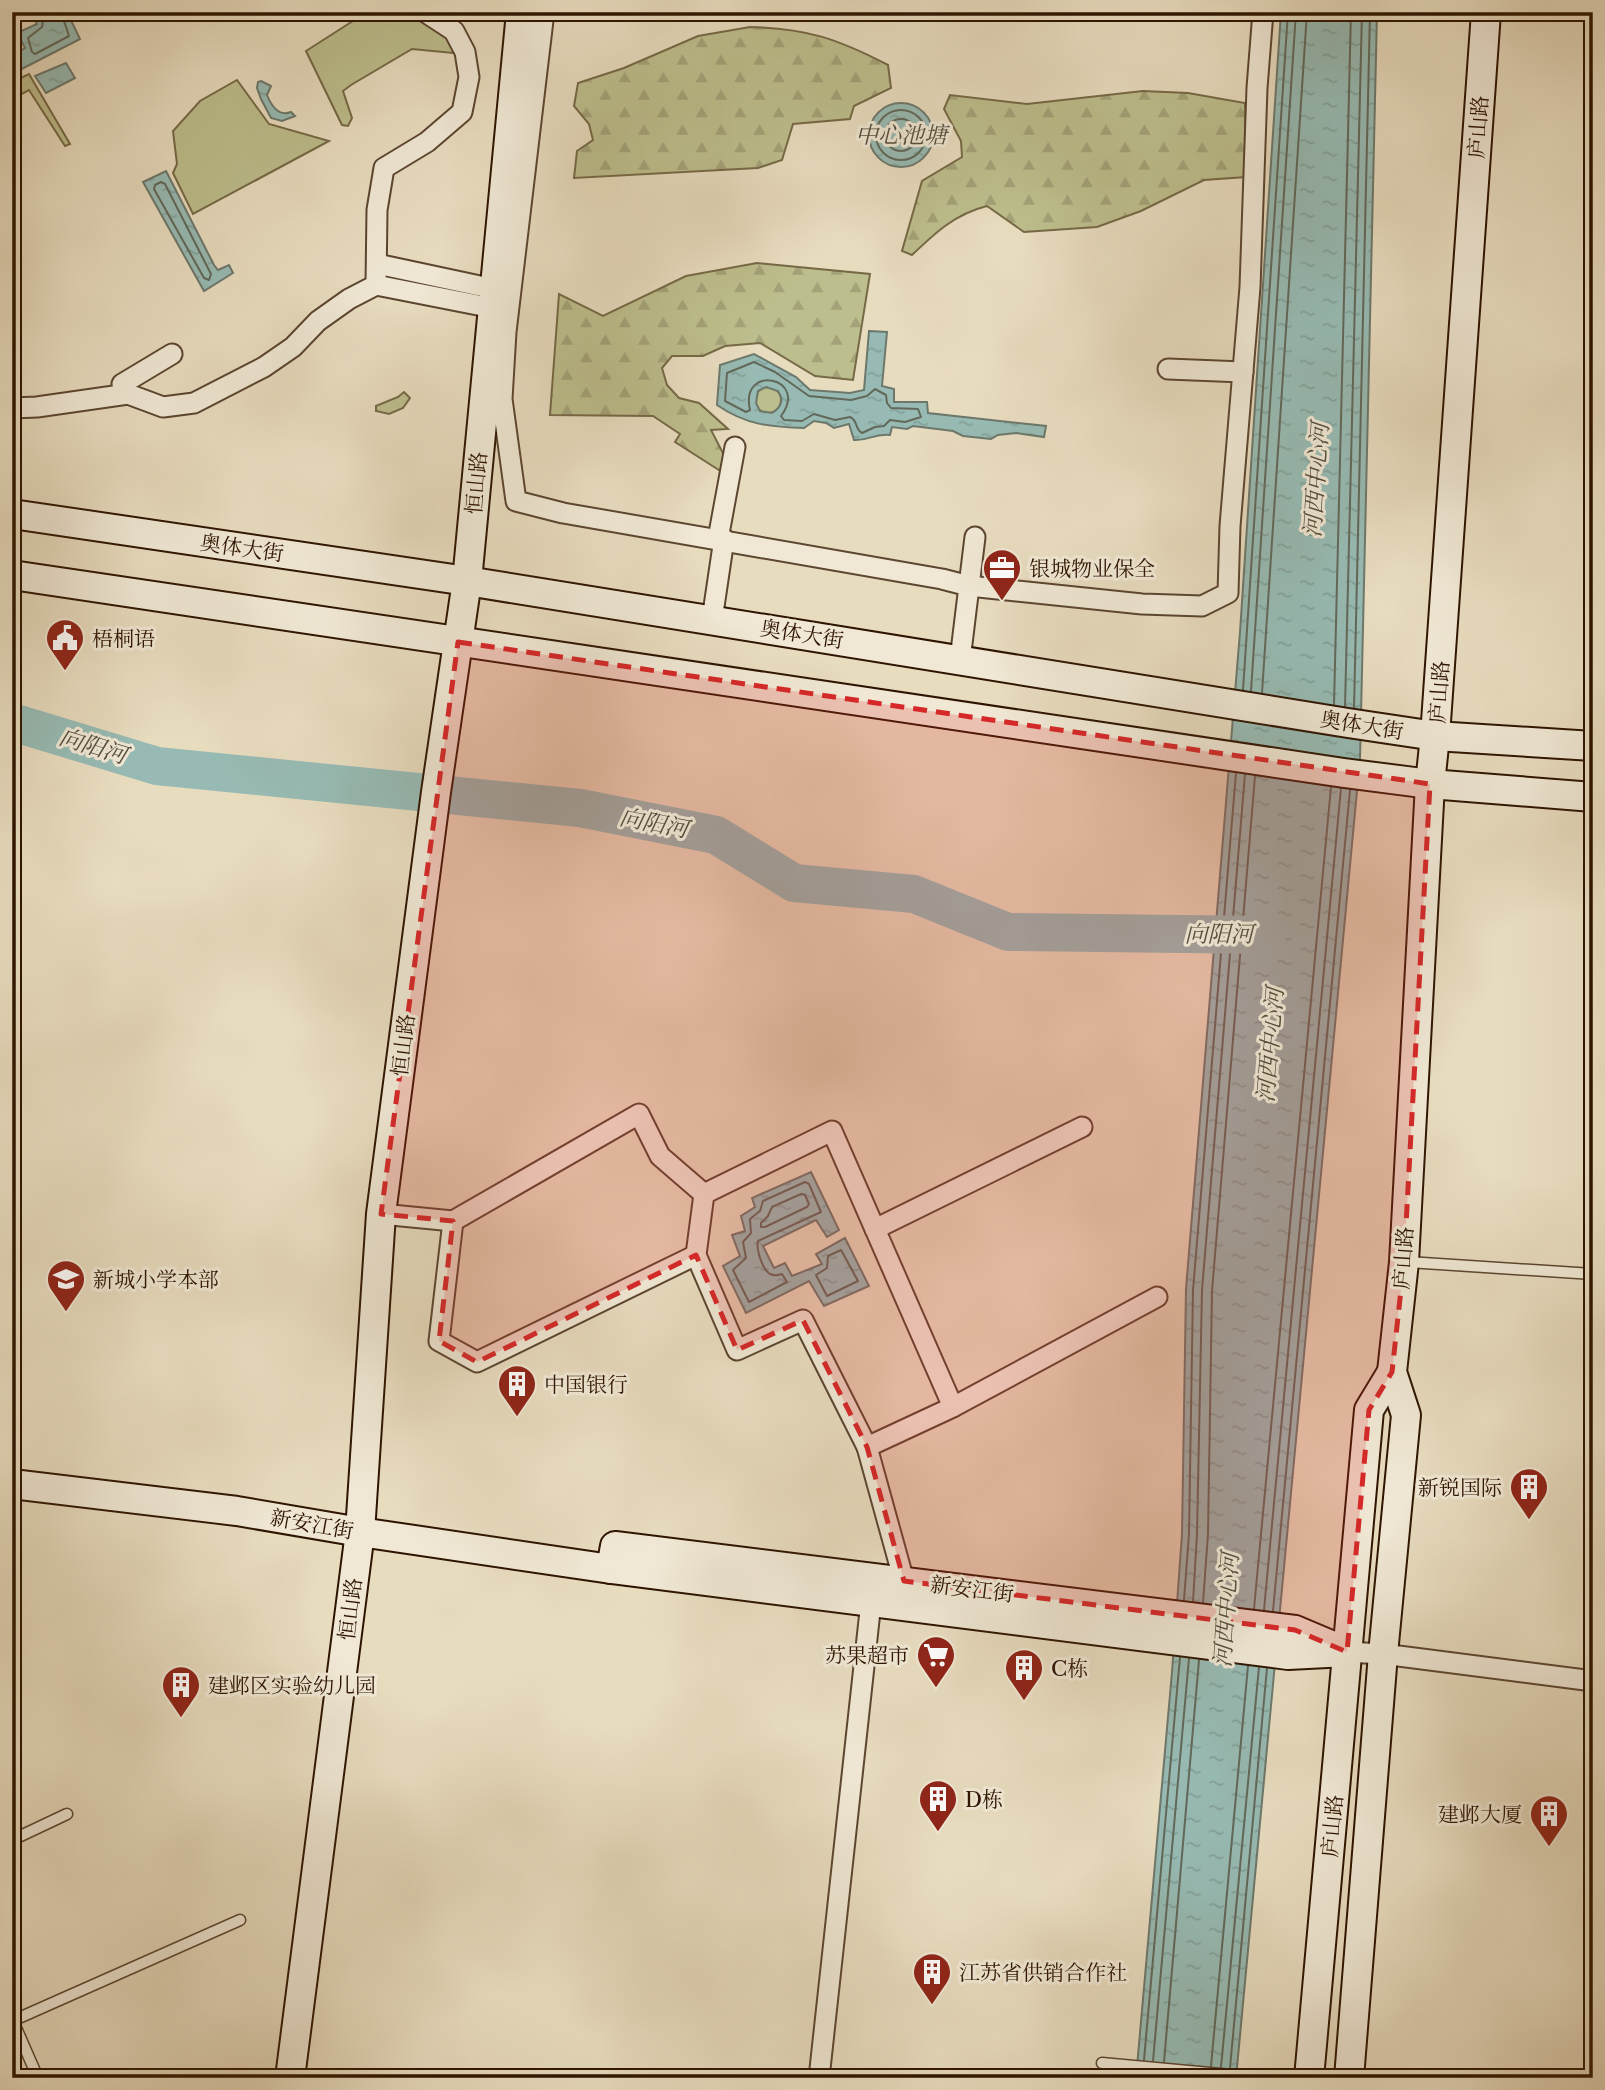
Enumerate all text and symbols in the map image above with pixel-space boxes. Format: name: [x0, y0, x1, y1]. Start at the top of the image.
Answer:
street label: 庐山路: [1463, 95, 1493, 159]
water label: 中心池塘: [855, 121, 951, 149]
water label: 河西中心河: [1298, 418, 1334, 538]
street label: 恒山路: [461, 451, 491, 515]
street label: 奥体大街: [199, 530, 285, 566]
office icon: 银城物业保全: [981, 547, 1023, 602]
place label: 银城物业保全: [1029, 556, 1155, 581]
street label: 奥体大街: [759, 615, 845, 653]
public building icon: 梧桐语: [44, 617, 86, 672]
place label: 梧桐语: [92, 626, 155, 651]
street label: 庐山路: [1424, 660, 1454, 724]
street label: 奥体大街: [1319, 706, 1405, 744]
water label: 向阳河: [56, 723, 134, 771]
water label: 向阳河: [617, 803, 694, 844]
water label: 向阳河: [1185, 920, 1258, 948]
water label: 河西中心河: [1251, 983, 1289, 1104]
street label: 恒山路: [387, 1012, 419, 1078]
street label: 庐山路: [1388, 1226, 1418, 1290]
school or university icon: 新城小学本部: [45, 1258, 87, 1313]
place label: 新城小学本部: [93, 1267, 219, 1292]
building icon: 中国银行: [496, 1363, 538, 1418]
place label: 中国银行: [544, 1372, 628, 1397]
building icon: 新锐国际: [1508, 1466, 1550, 1521]
place label: 新锐国际: [1418, 1475, 1502, 1500]
street label: 新安江街: [268, 1504, 356, 1544]
water label: 河西中心河: [1208, 1548, 1244, 1668]
street label: 新安江街: [929, 1571, 1015, 1607]
street label: 恒山路: [334, 1576, 366, 1642]
supermarket icon: 苏果超市: [915, 1634, 957, 1689]
place label: 苏果超市: [825, 1643, 909, 1668]
building icon: C栋: [1003, 1647, 1045, 1702]
place label: C栋: [1051, 1656, 1088, 1681]
building icon: 建邺区实验幼儿园: [160, 1664, 202, 1719]
place label: 建邺区实验幼儿园: [208, 1673, 376, 1698]
building icon: D栋: [917, 1778, 959, 1833]
place label: D栋: [965, 1787, 1003, 1812]
building icon: 建邺大厦: [1528, 1793, 1570, 1848]
street label: 庐山路: [1317, 1794, 1347, 1858]
place label: 建邺大厦: [1438, 1802, 1522, 1827]
building icon: 江苏省供销合作社: [911, 1951, 953, 2006]
place label: 江苏省供销合作社: [959, 1960, 1127, 1985]

